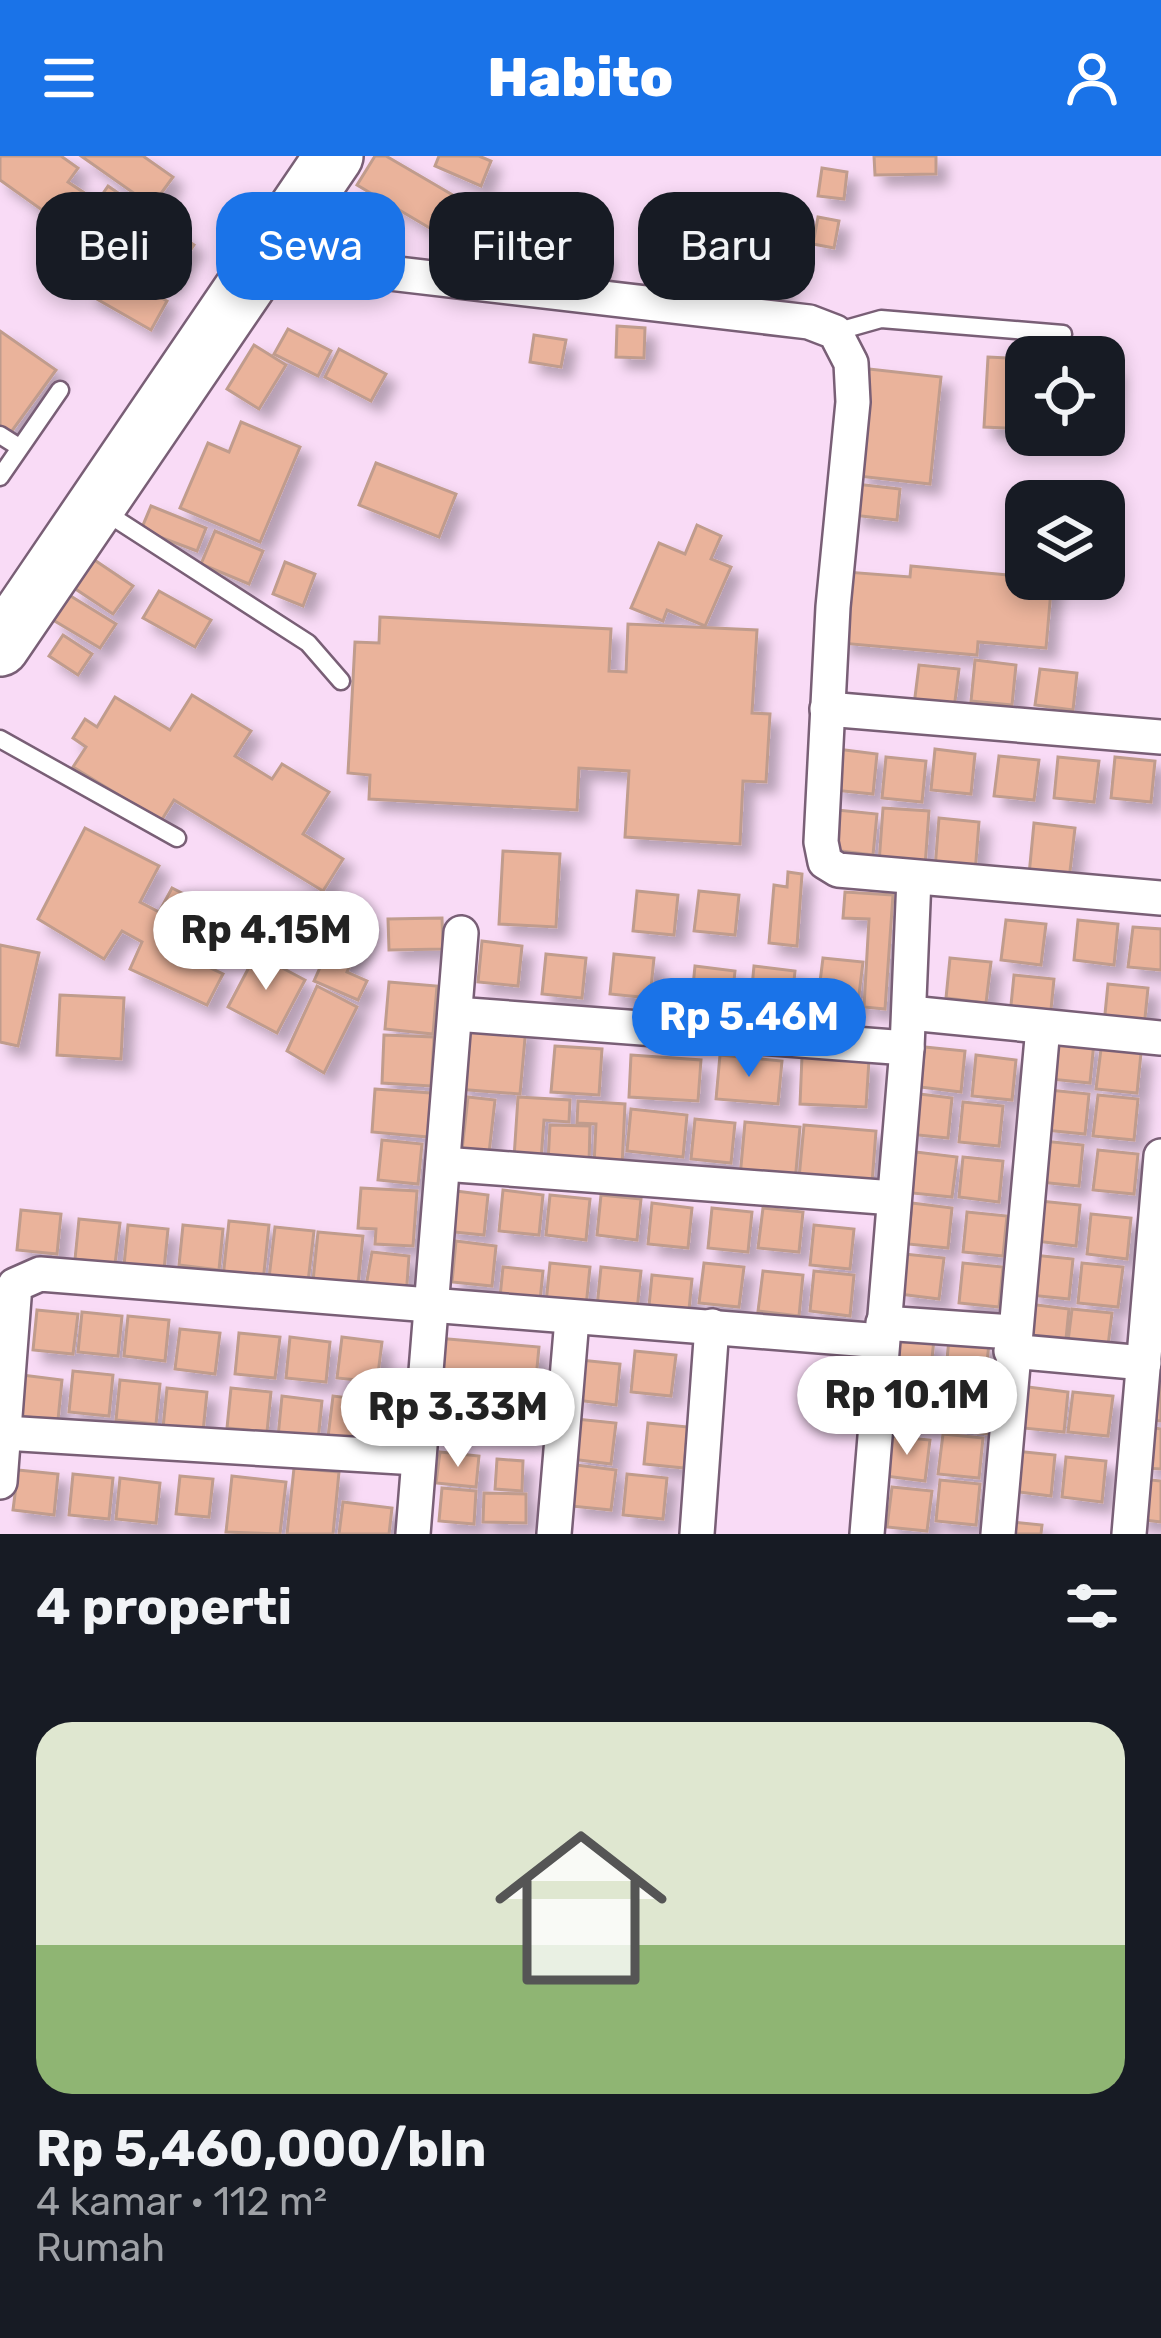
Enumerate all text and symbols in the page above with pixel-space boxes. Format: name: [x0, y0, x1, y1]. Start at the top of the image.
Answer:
icon: menu: [36, 45, 102, 111]
icon: person: [1059, 45, 1125, 111]
text: Habito: [488, 46, 673, 110]
chip: Beli: [36, 192, 192, 300]
chip: Sewa: [216, 192, 405, 300]
chip: Filter: [429, 192, 614, 300]
chip: Baru: [638, 192, 815, 300]
map controls: [1005, 336, 1125, 600]
button: locate: [1005, 336, 1125, 456]
button: layers: [1005, 480, 1125, 600]
pin: Rp 4.15M: [142, 891, 390, 993]
text: Rp 4.15M: [180, 907, 352, 953]
pin: Rp 5.46M: [625, 978, 873, 1080]
text: Rp 5.46M: [659, 994, 839, 1040]
pin: Rp 10.1M: [783, 1356, 1031, 1458]
pin: Rp 3.33M: [334, 1368, 582, 1470]
text: Rp 10.1M: [824, 1372, 990, 1418]
text: Rp 3.33M: [368, 1384, 548, 1430]
icon: filters: [1059, 1573, 1125, 1639]
text: 4 properti: [36, 1576, 292, 1637]
icon: home: [473, 1800, 689, 2016]
text: Rp 5,460,000/bln: [36, 2118, 487, 2179]
text: 4 kamar · 112 m²: [36, 2179, 327, 2225]
text: Rumah: [36, 2225, 165, 2271]

